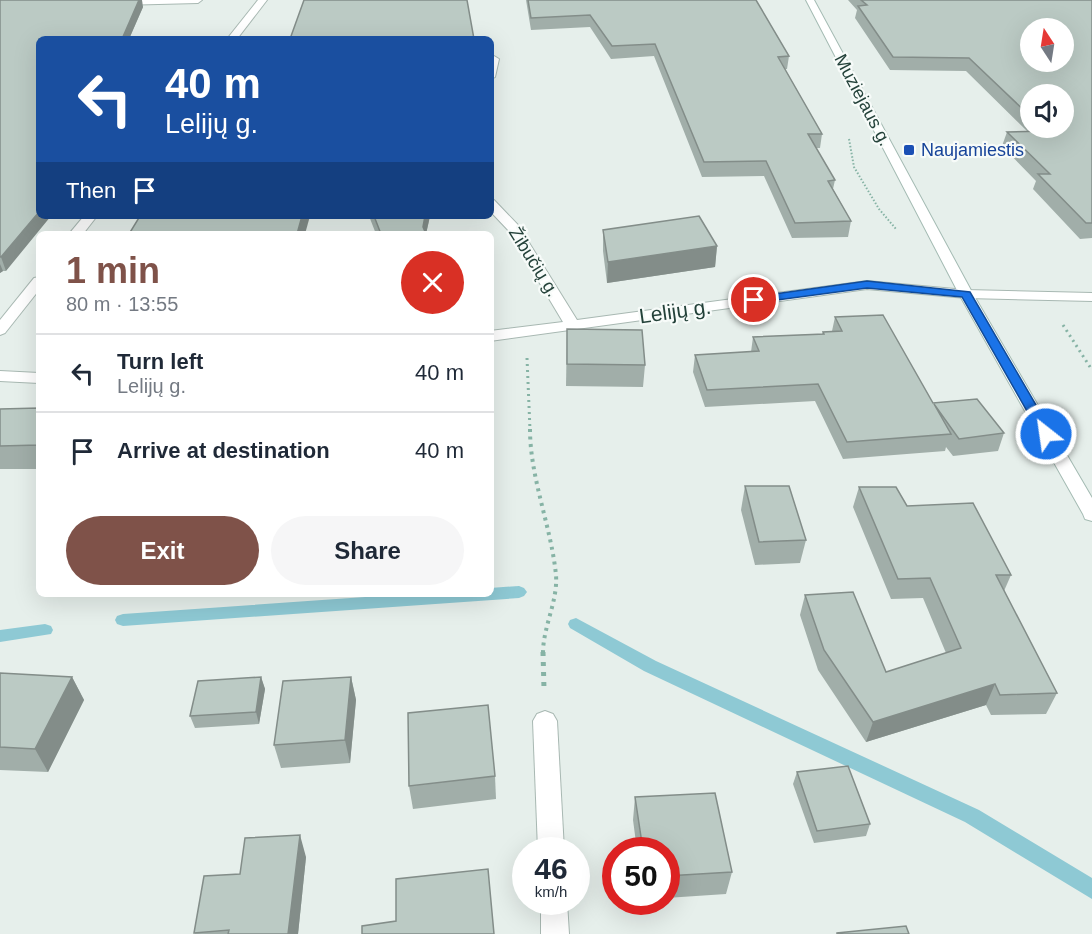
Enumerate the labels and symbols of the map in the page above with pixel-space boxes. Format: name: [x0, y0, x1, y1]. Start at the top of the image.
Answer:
north arrow: [1020, 18, 1074, 72]
street label: Muziejaus g.: [830, 51, 896, 149]
place label: Naujamiestis: [921, 140, 1024, 160]
marker: Naujamiestis: [902, 143, 916, 157]
street label: Žibučių g.: [505, 224, 563, 300]
pin: [728, 274, 779, 325]
street label: Lelijų g.: [638, 295, 712, 327]
position arrow: [1014, 402, 1078, 466]
speed limit sign: 50: [602, 837, 680, 915]

